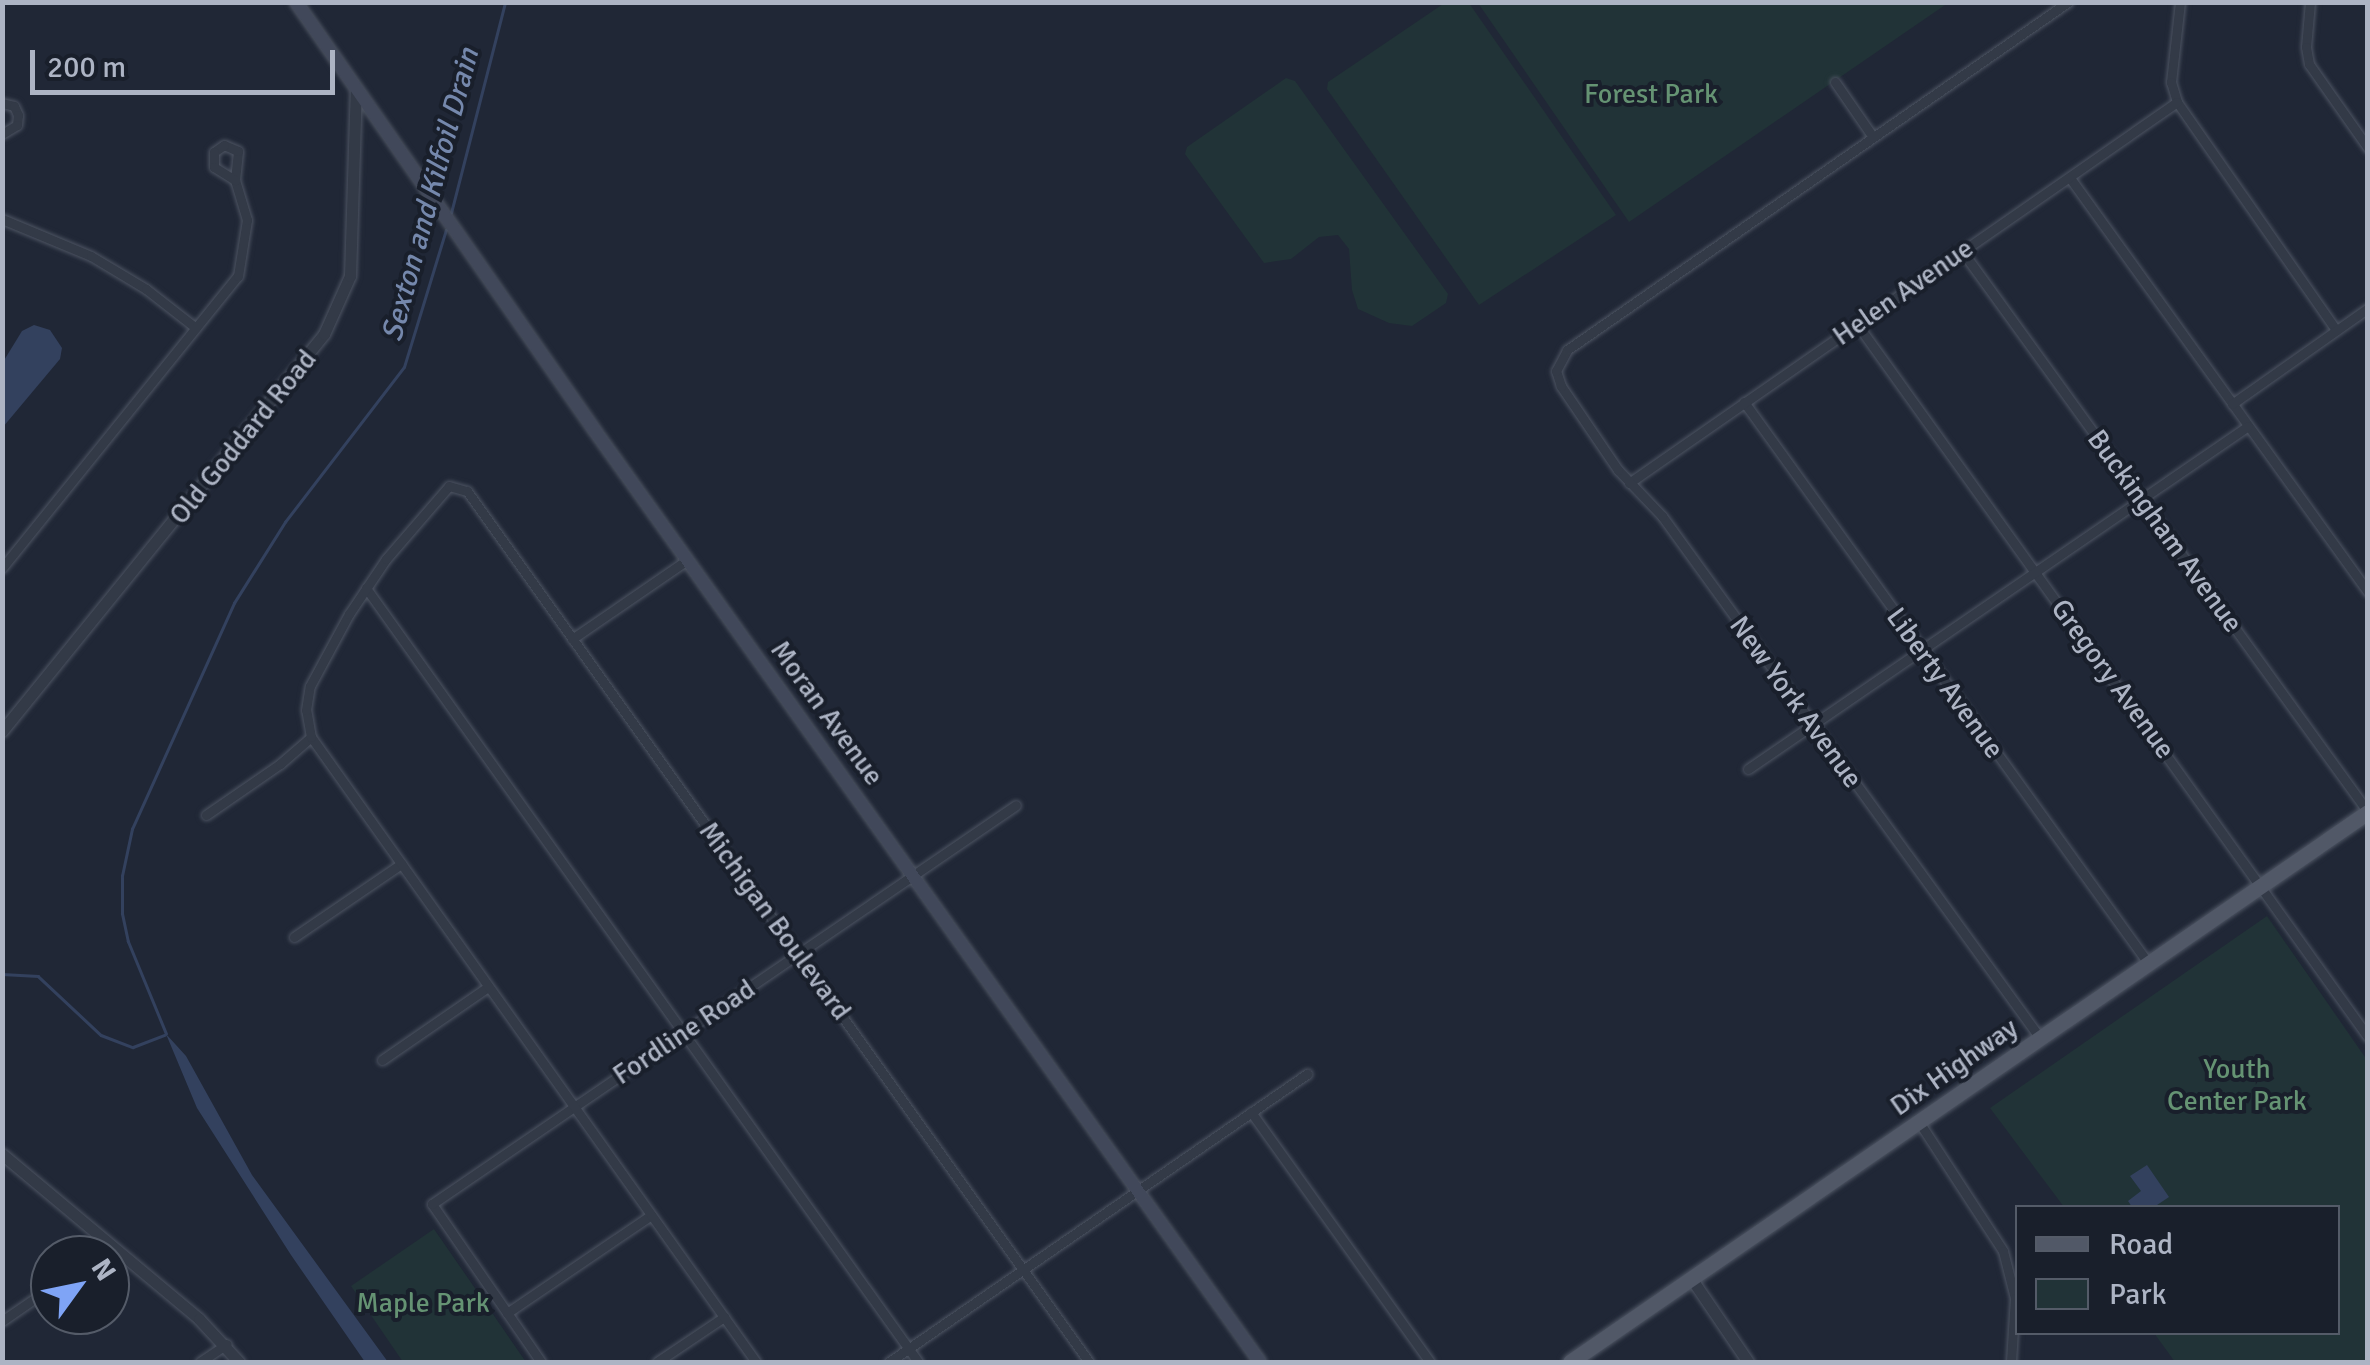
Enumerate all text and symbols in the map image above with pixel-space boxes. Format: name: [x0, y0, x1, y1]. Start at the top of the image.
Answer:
scale bar: [35, 30, 340, 92]
water label: Sexton and Kilfoil Drain: [375, 44, 487, 346]
text: 200 m: [47, 49, 126, 86]
park label: Forest Park: [1584, 77, 1718, 111]
street label: Helen Avenue: [1826, 231, 1980, 353]
street label: Old Goddard Road: [162, 343, 324, 531]
street label: Buckingham Avenue: [2080, 423, 2250, 639]
street label: Gregory Avenue: [2044, 593, 2182, 765]
street label: Liberty Avenue: [1879, 601, 2011, 765]
street label: New York Avenue: [1722, 610, 1870, 794]
street label: Moran Avenue: [763, 634, 891, 792]
street label: Michigan Boulevard: [692, 815, 858, 1027]
street label: Fordline Road: [607, 972, 761, 1092]
street label: Dix Highway: [1884, 1011, 2024, 1123]
park label: Youth Center Park: [2167, 1052, 2307, 1118]
legend: [2015, 1205, 2340, 1335]
text: Road: [2109, 1226, 2173, 1263]
north arrow: [30, 1235, 130, 1335]
text: N: [84, 1252, 123, 1287]
text: Park: [2109, 1276, 2167, 1313]
park label: Maple Park: [356, 1286, 490, 1320]

